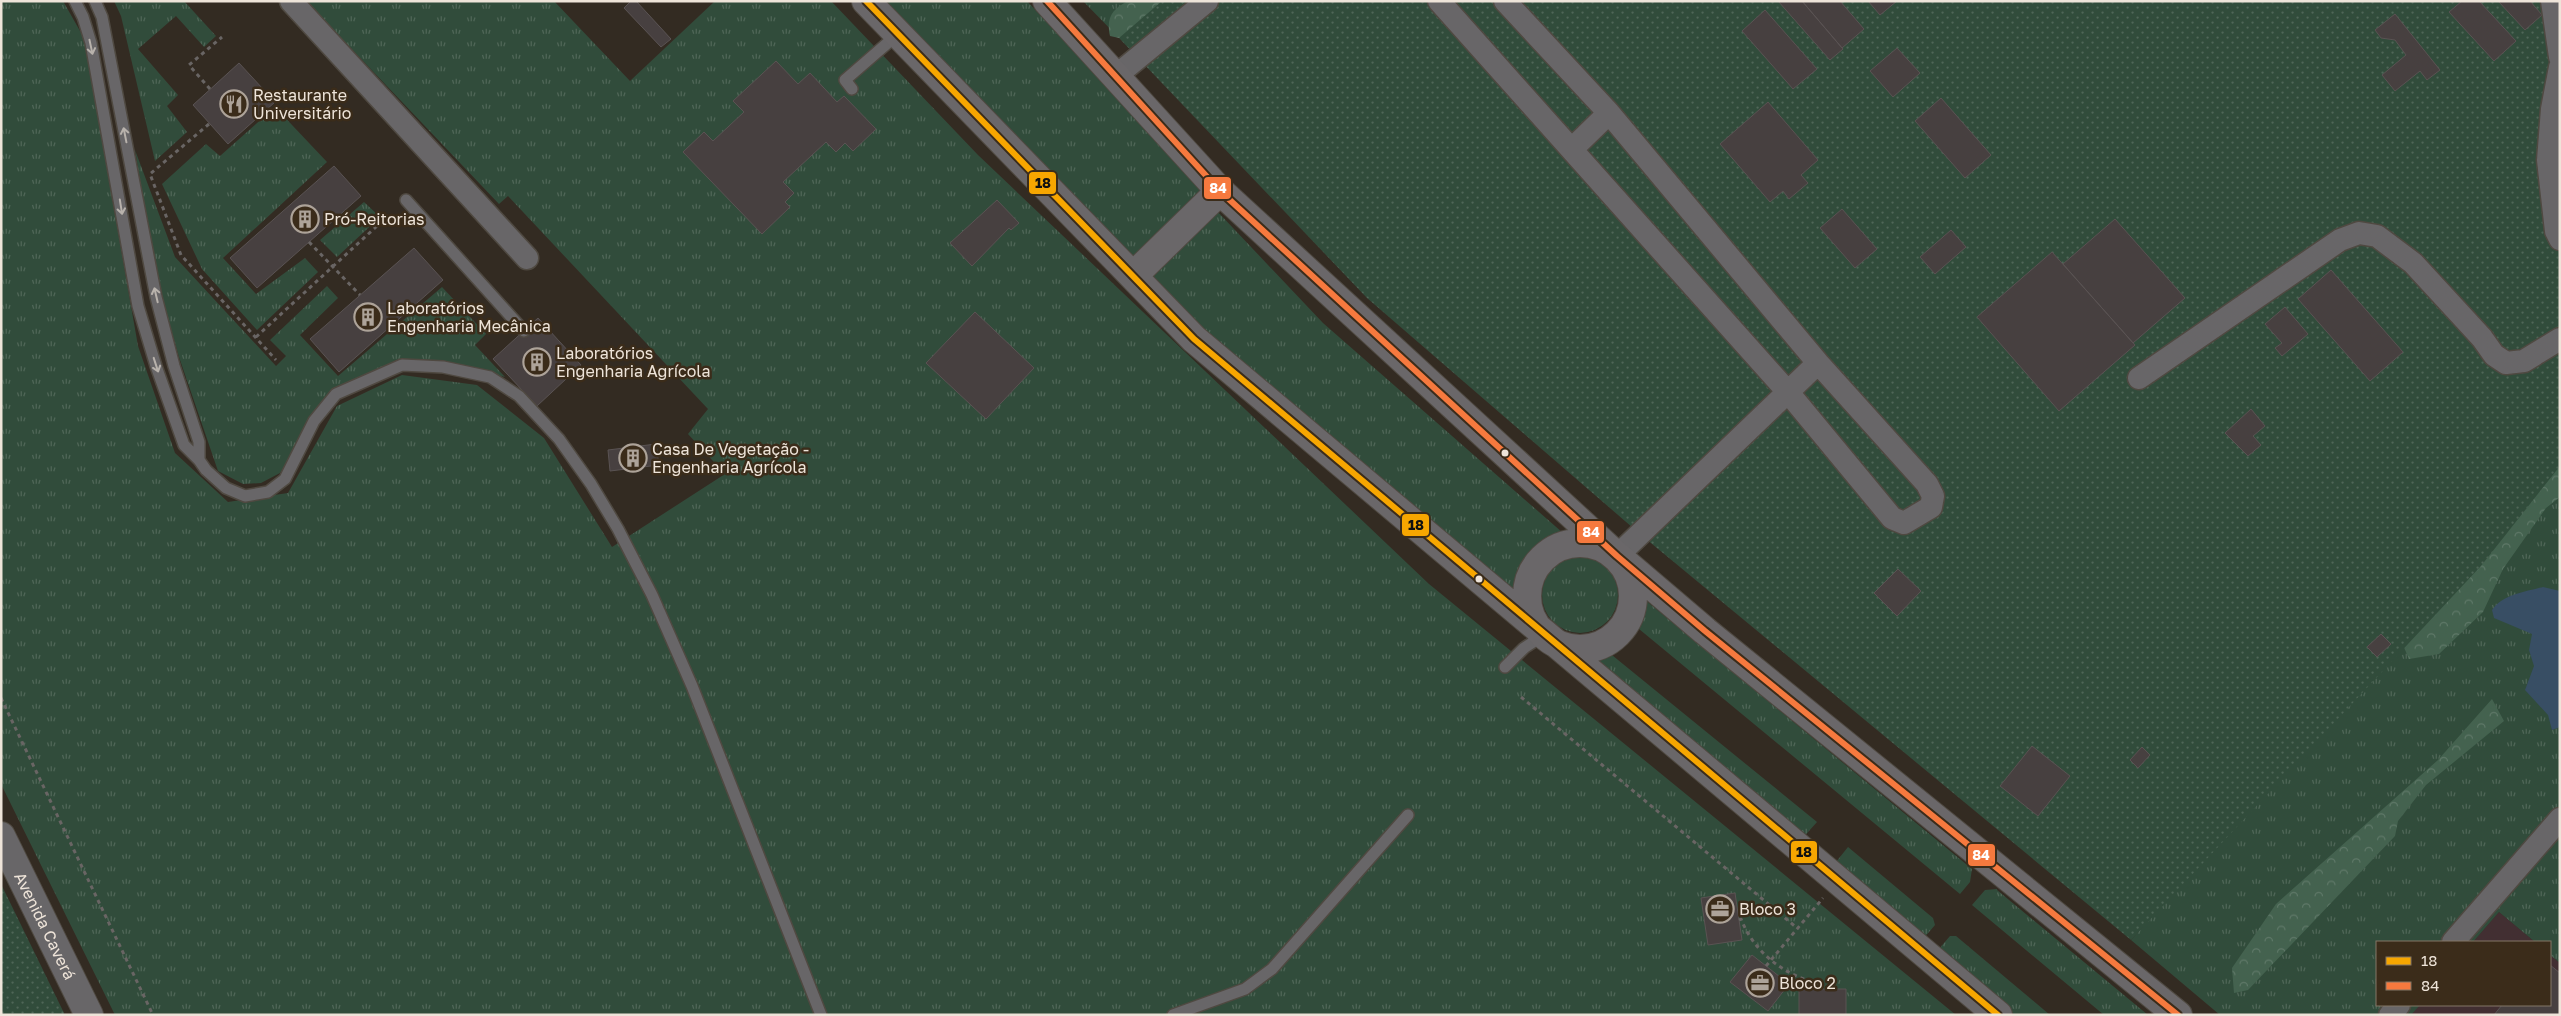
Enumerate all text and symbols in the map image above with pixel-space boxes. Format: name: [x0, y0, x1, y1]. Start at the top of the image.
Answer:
one-way arrow: [87, 38, 96, 54]
place label: Restaurante Universitário: [253, 85, 351, 123]
restaurant icon: Restaurante Universitário: [219, 89, 249, 119]
one-way arrow: [120, 128, 130, 144]
line badge: 18: [1028, 171, 1057, 195]
text: 18: [1035, 174, 1051, 191]
line badge: 84: [1203, 176, 1232, 200]
text: 84: [1209, 179, 1227, 196]
one-way arrow: [116, 198, 126, 214]
building icon: Pró-Reitorias: [290, 204, 320, 234]
place label: Pró-Reitorias: [324, 209, 425, 229]
one-way arrow: [151, 287, 160, 303]
place label: Laboratórios Engenharia Mecânica: [387, 298, 551, 336]
building icon: Laboratórios Engenharia Mecânica: [353, 302, 383, 332]
place label: Laboratórios Engenharia Agrícola: [556, 343, 710, 381]
building icon: Laboratórios Engenharia Agrícola: [522, 347, 552, 377]
one-way arrow: [151, 357, 161, 373]
place label: Casa De Vegetação - Engenharia Agrícola: [652, 439, 809, 477]
building icon: Casa De Vegetação - Engenharia Agrícola: [618, 443, 648, 473]
unlabelled marker: [1500, 448, 1510, 458]
line badge: 18: [1401, 513, 1430, 537]
text: 18: [1408, 516, 1424, 533]
line badge: 84: [1576, 520, 1605, 544]
text: 84: [1582, 523, 1600, 540]
unlabelled marker: [1474, 574, 1484, 584]
line badge: 18: [1790, 840, 1818, 864]
text: 18: [1796, 843, 1812, 860]
line badge: 84: [1967, 843, 1996, 867]
text: 84: [1972, 846, 1990, 863]
street label: Avenida Caverá: [10, 869, 80, 983]
office icon: Bloco 3: [1705, 894, 1735, 924]
place label: Bloco 3: [1739, 899, 1796, 919]
legend: [2376, 941, 2551, 1006]
text: 18: [2421, 951, 2437, 969]
office icon: Bloco 2: [1745, 968, 1775, 998]
place label: Bloco 2: [1779, 973, 1836, 993]
text: 84: [2421, 976, 2439, 994]

